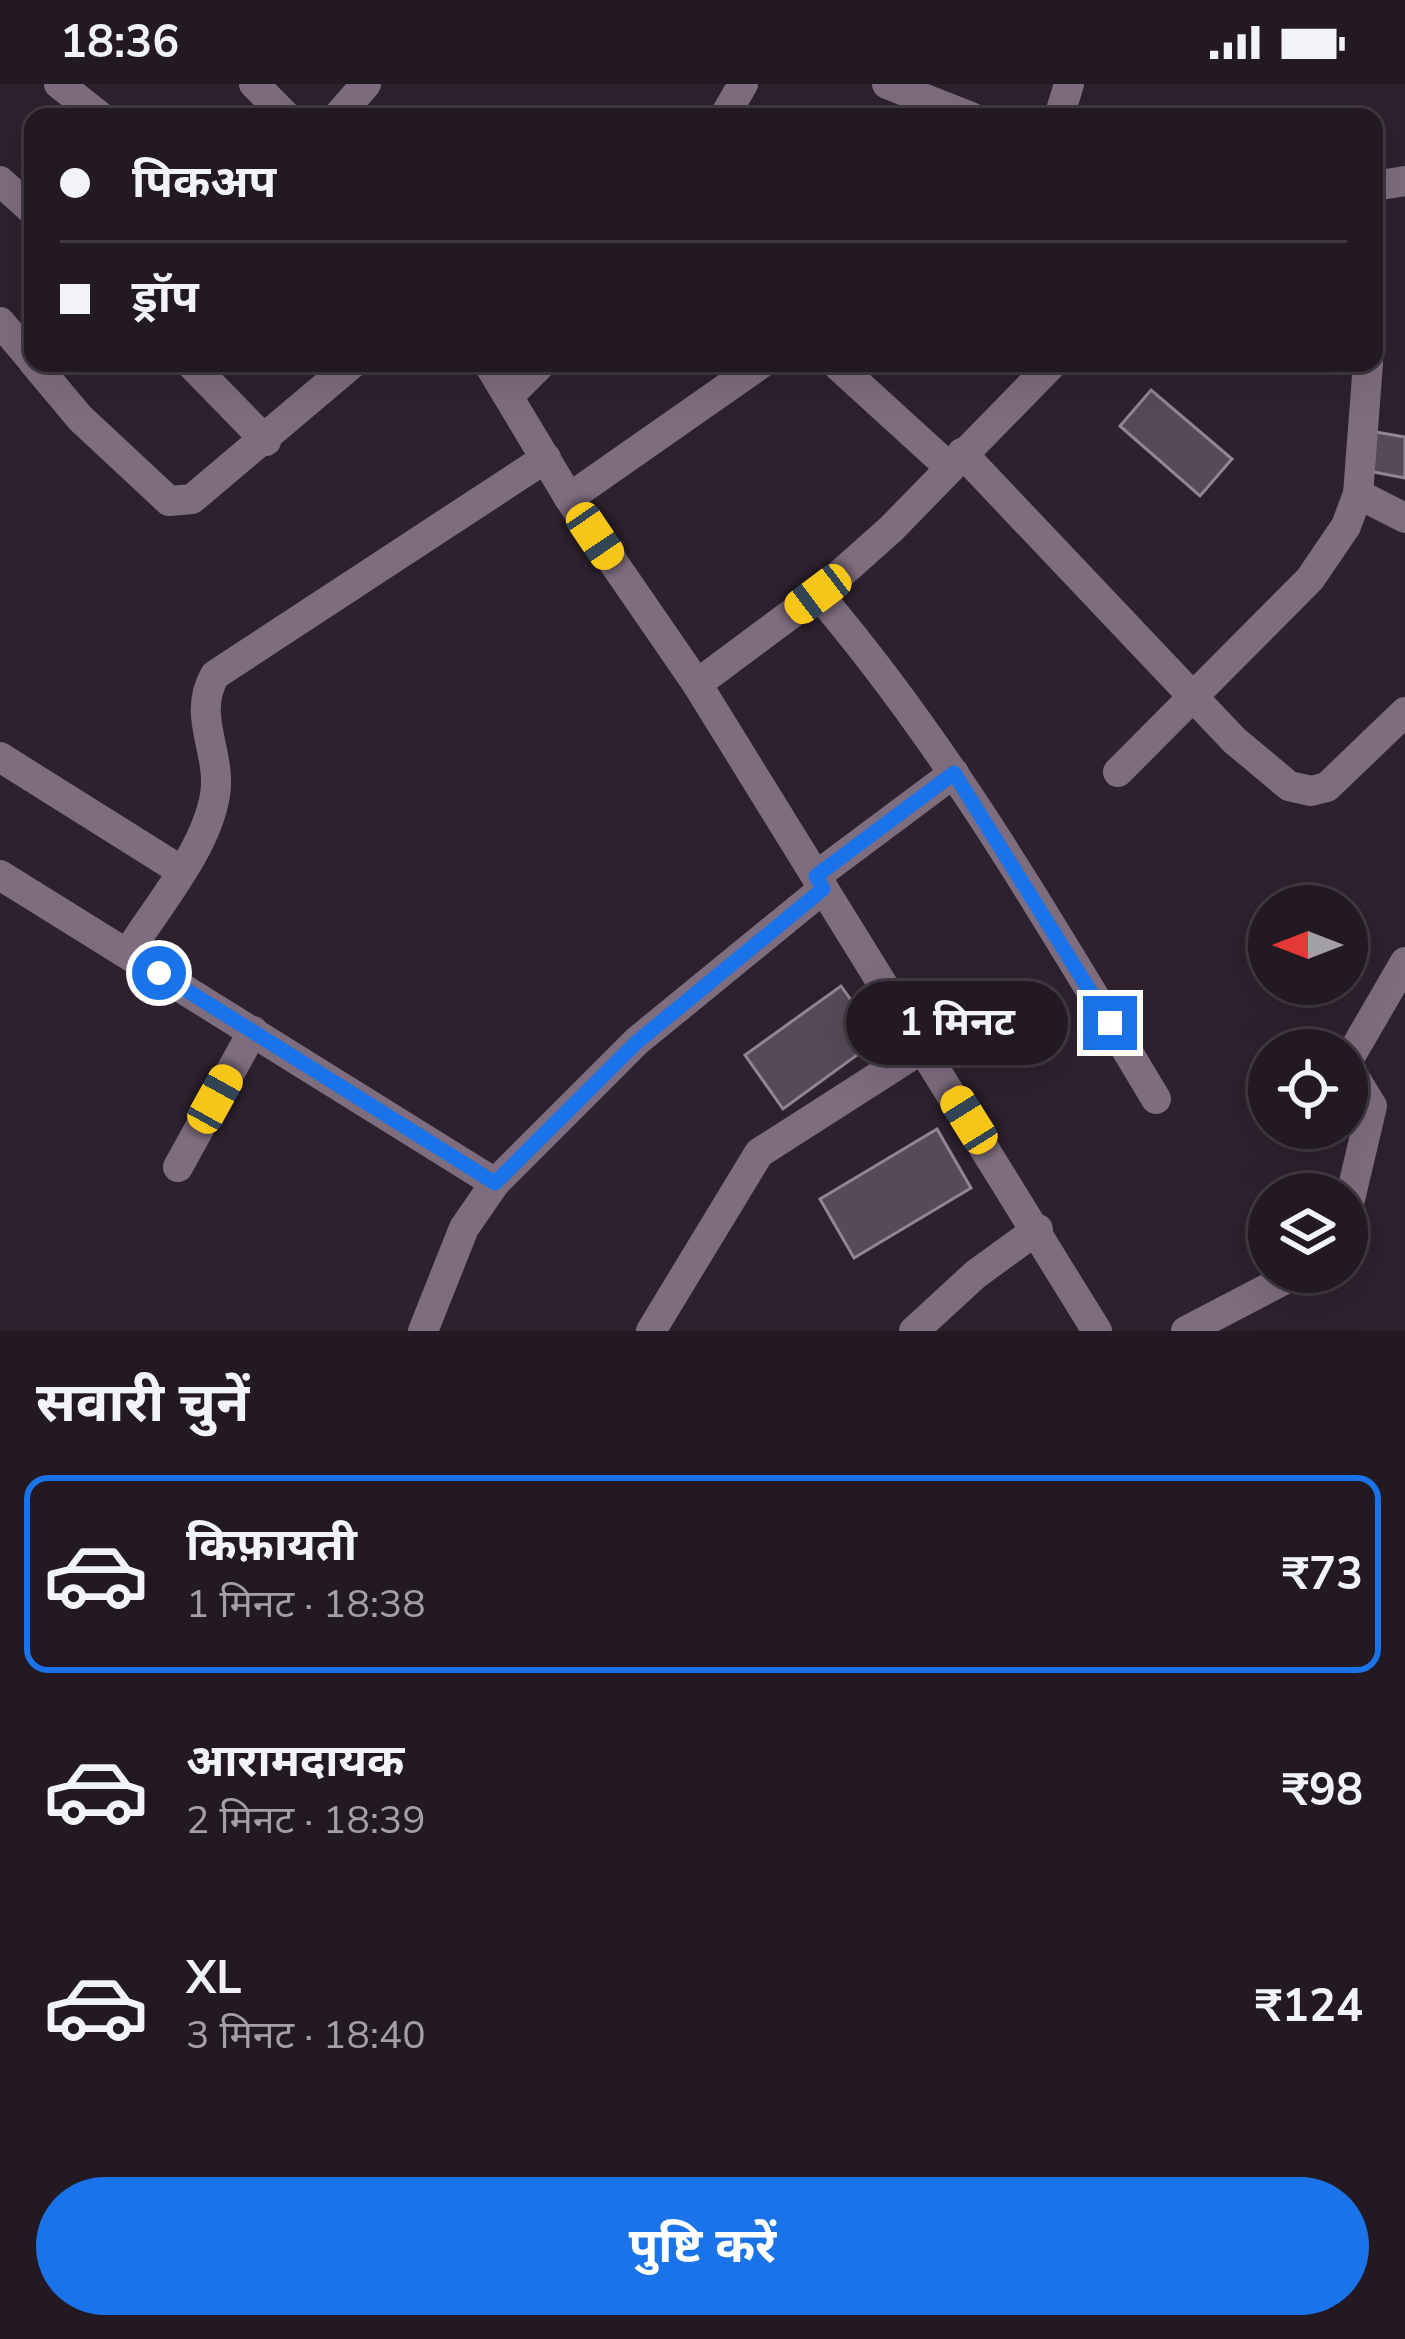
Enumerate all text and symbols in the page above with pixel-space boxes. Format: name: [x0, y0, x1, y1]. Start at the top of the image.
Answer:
text: 18:36: [60, 12, 179, 73]
text: पिकअप: [132, 152, 276, 213]
text: ड्रॉप: [132, 267, 199, 328]
car: [560, 496, 630, 576]
car: [778, 558, 858, 630]
north arrow: [1248, 885, 1368, 1005]
map controls: [1248, 885, 1368, 1293]
route start: [132, 946, 186, 1000]
callout: 1 मिनट: [846, 981, 1068, 1065]
text: 1 मिनट: [899, 996, 1015, 1049]
route end: [1083, 996, 1137, 1050]
button: locate: [1248, 1029, 1368, 1149]
car: [182, 1059, 248, 1139]
car: [935, 1080, 1003, 1160]
button: layers: [1248, 1173, 1368, 1293]
text: सवारी चुनें: [36, 1366, 249, 1440]
text: किफ़ायती: [186, 1515, 357, 1576]
icon: car: [42, 1520, 150, 1628]
text: ₹73: [1282, 1544, 1363, 1605]
text: 1 मिनट · 18:38: [186, 1578, 426, 1631]
text: आरामदायक: [186, 1731, 404, 1792]
icon: car: [42, 1736, 150, 1844]
text: ₹98: [1282, 1760, 1363, 1821]
text: 2 मिनट · 18:39: [186, 1794, 426, 1847]
text: XL: [186, 1948, 242, 2009]
icon: car: [42, 1952, 150, 2060]
text: ₹124: [1255, 1976, 1363, 2037]
text: 3 मिनट · 18:40: [186, 2009, 426, 2062]
button: पुष्टि करें: [36, 2177, 1369, 2315]

